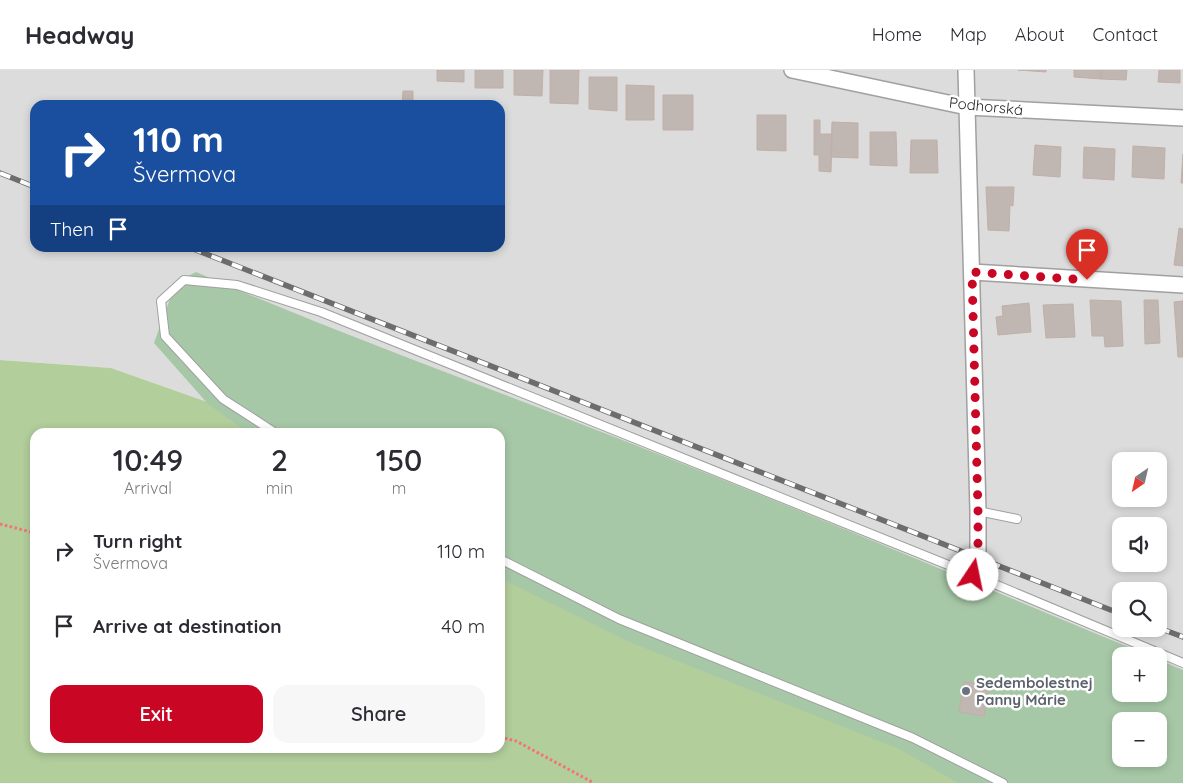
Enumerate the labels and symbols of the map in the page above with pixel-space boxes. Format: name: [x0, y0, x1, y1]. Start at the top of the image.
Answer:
street label: Podhorská: [948, 93, 1024, 119]
pin: [1066, 229, 1108, 280]
north arrow: [1112, 452, 1168, 508]
position arrow: [946, 548, 998, 600]
place label: Sedembolestnej Panny Márie: [976, 673, 1093, 709]
marker: Sedembolestnej Panny Márie: [960, 685, 972, 697]

